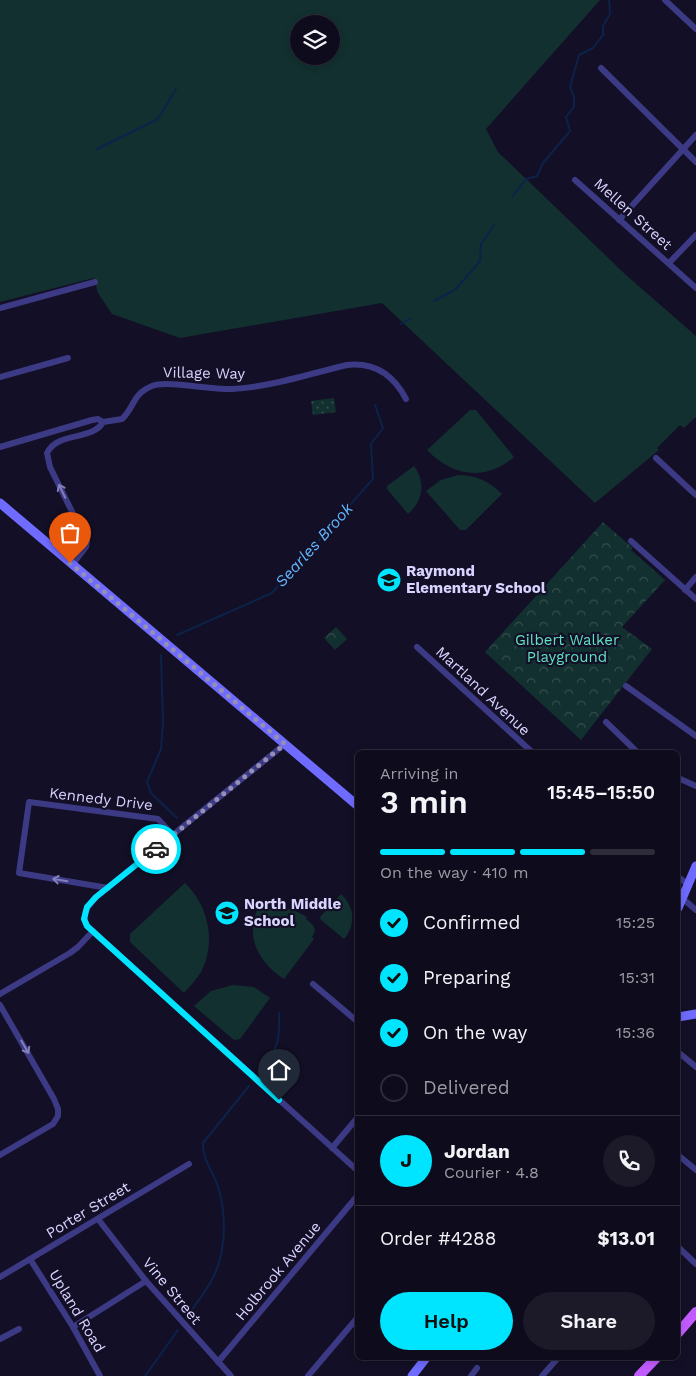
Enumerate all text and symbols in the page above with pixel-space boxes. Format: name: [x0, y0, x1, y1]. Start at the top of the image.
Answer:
map controls: [290, 15, 340, 65]
button: layers: [290, 15, 340, 65]
street label: Mellen Street: [590, 174, 676, 254]
street label: Village Way: [163, 363, 246, 383]
one-way arrow: [57, 484, 67, 499]
water label: Searles Brook: [271, 498, 358, 591]
pin: [49, 512, 91, 563]
icon: bag: [56, 519, 84, 547]
place label: Raymond Elementary School: [406, 562, 546, 597]
school or university icon: Raymond Elementary School: [376, 567, 402, 593]
park label: Gilbert Walker Playground: [515, 631, 619, 666]
street label: Martland Avenue: [432, 643, 534, 739]
text: Arriving in: [380, 764, 458, 783]
text: 15:45–15:50: [547, 781, 655, 804]
text: 3 min: [380, 783, 468, 821]
street label: Kennedy Drive: [48, 784, 154, 814]
courier: [131, 824, 181, 874]
icon: car: [142, 835, 170, 863]
text: On the way · 410 m: [380, 863, 528, 882]
one-way arrow: [52, 875, 68, 885]
place label: North Middle School: [244, 895, 341, 930]
school or university icon: North Middle School: [214, 900, 240, 926]
icon: check: [380, 909, 408, 937]
text: Confirmed: [423, 911, 520, 934]
text: 15:25: [616, 913, 655, 932]
icon: check: [380, 964, 408, 992]
text: Preparing: [423, 966, 510, 989]
text: 15:31: [619, 968, 655, 987]
icon: check: [380, 1019, 408, 1047]
text: On the way: [423, 1021, 527, 1044]
text: 15:36: [616, 1023, 655, 1042]
one-way arrow: [20, 1039, 30, 1053]
pin: [258, 1049, 300, 1100]
icon: home: [265, 1056, 293, 1084]
text: Delivered: [423, 1076, 510, 1099]
button: phone: [603, 1135, 655, 1187]
text: Jordan: [444, 1140, 510, 1163]
text: J: [400, 1149, 412, 1172]
text: Courier · 4.8: [444, 1163, 539, 1182]
street label: Porter Street: [43, 1178, 134, 1242]
street label: Holbrook Avenue: [231, 1218, 325, 1324]
text: Order #4288: [380, 1227, 496, 1250]
text: $13.01: [598, 1227, 655, 1250]
street label: Vine Street: [139, 1254, 206, 1329]
street label: Upland Road: [45, 1266, 109, 1356]
button: Help: [380, 1292, 513, 1350]
button: Share: [523, 1292, 655, 1350]

